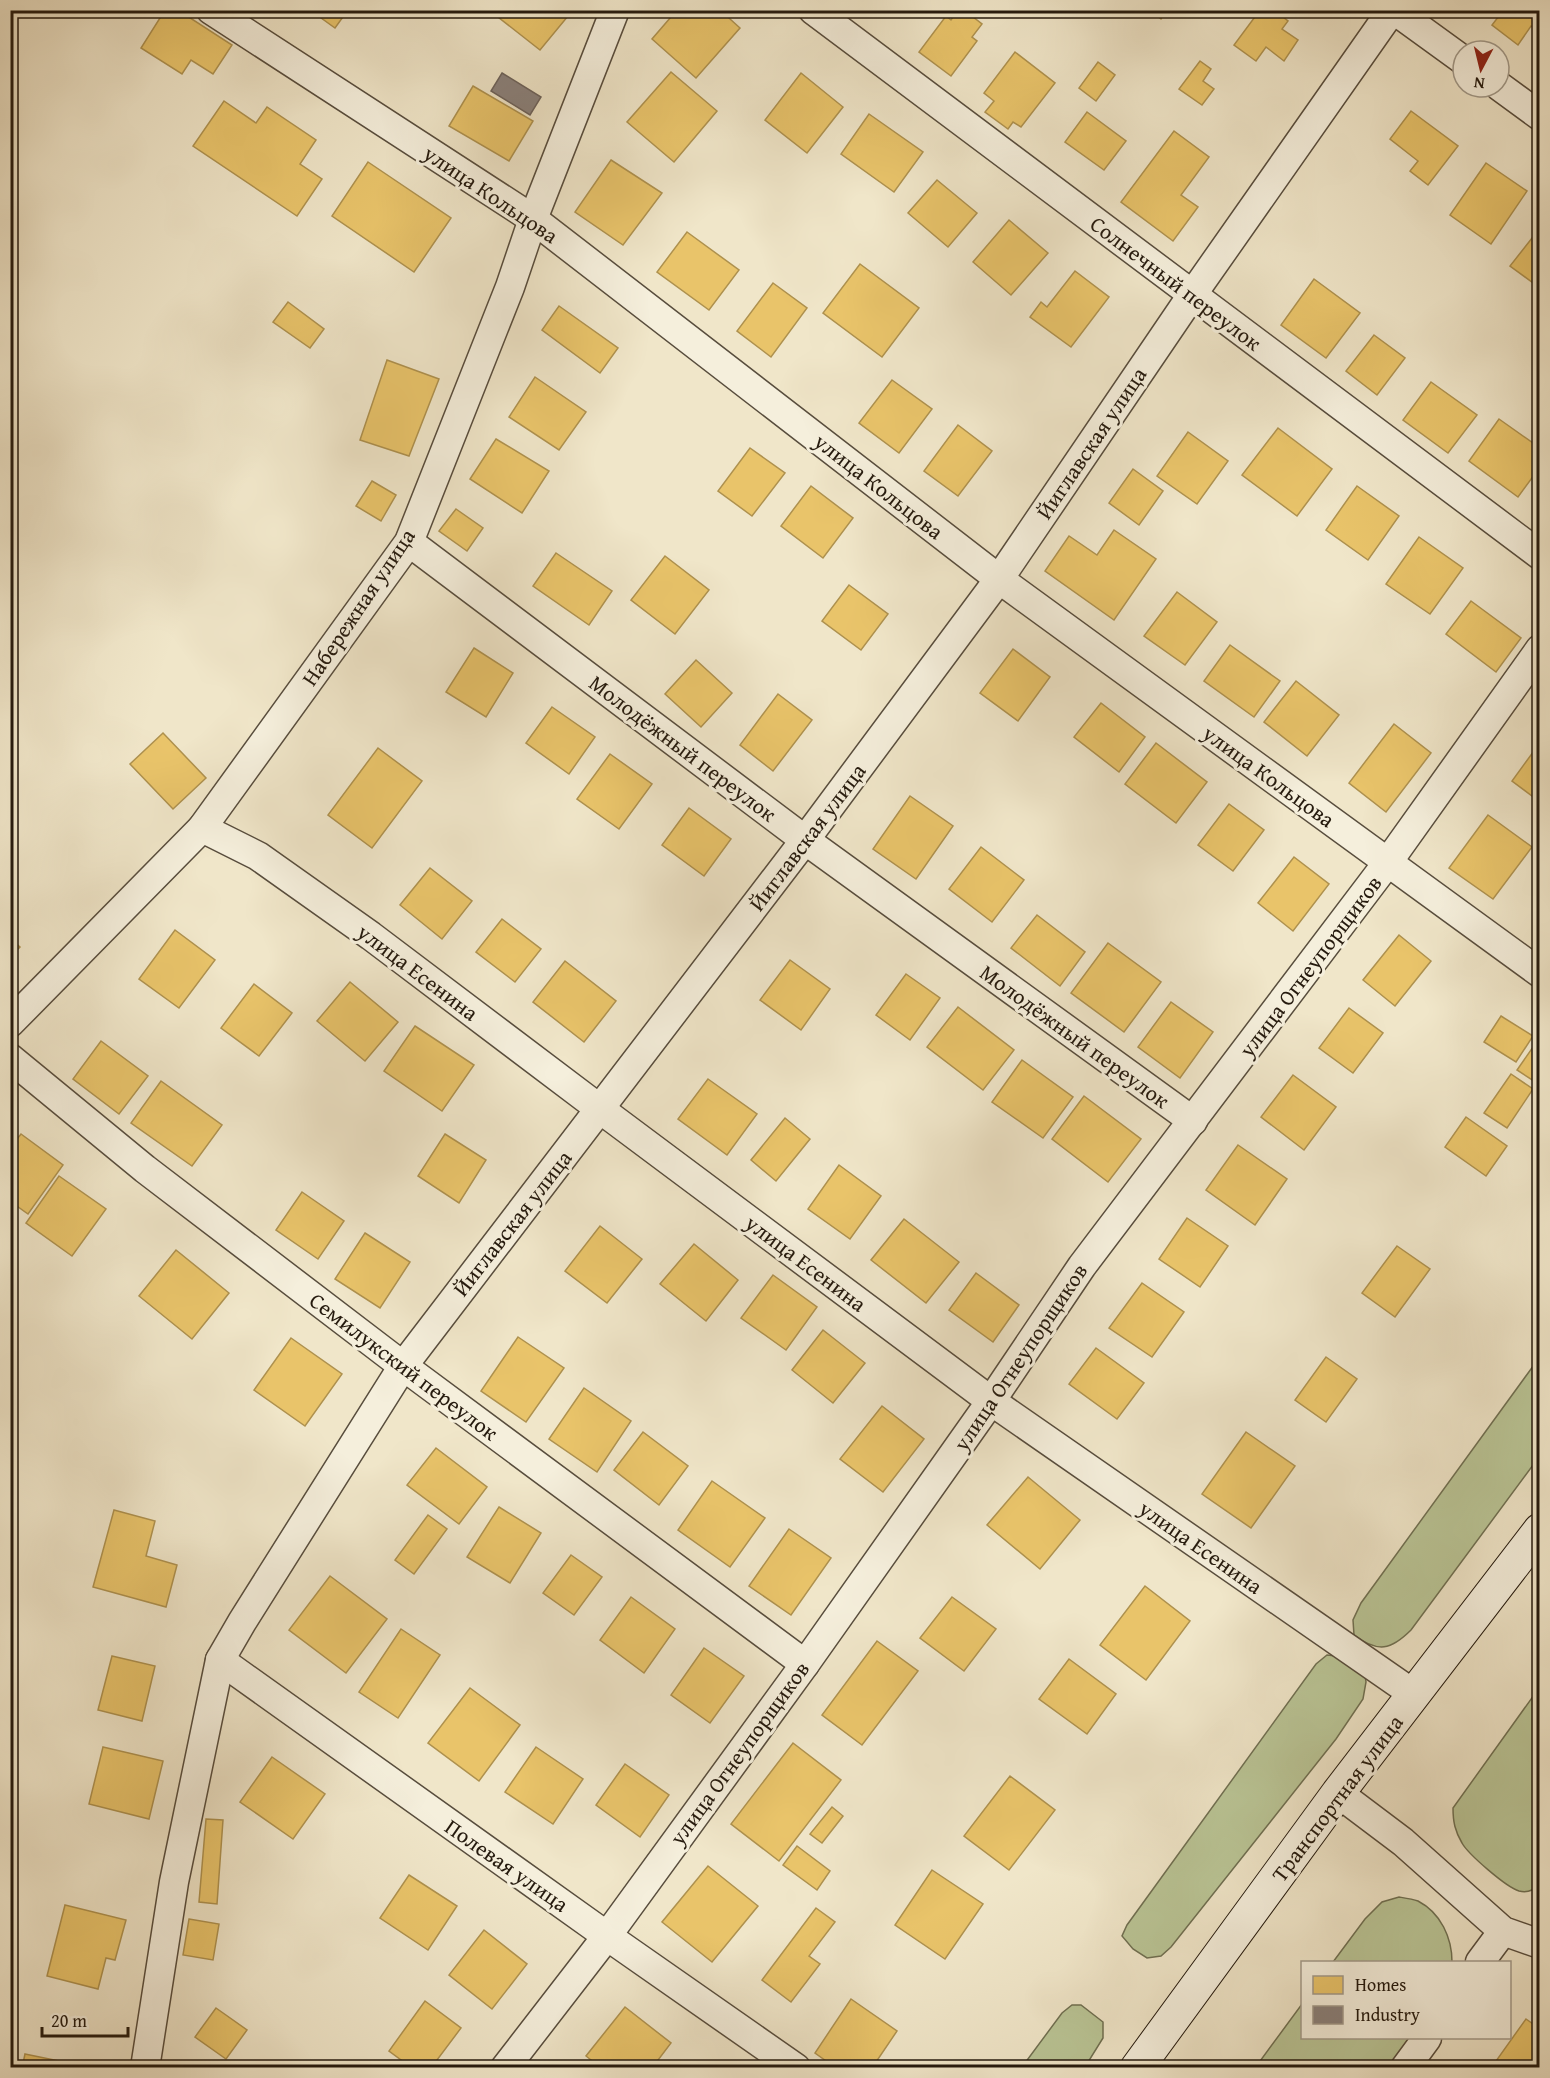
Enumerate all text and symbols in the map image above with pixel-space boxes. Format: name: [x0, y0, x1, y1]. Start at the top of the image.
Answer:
north arrow: [1451, 39, 1511, 99]
text: N: [1472, 71, 1486, 96]
street label: улица Кольцова: [416, 136, 565, 251]
street label: Солнечный переулок: [1084, 208, 1269, 358]
street label: Йиглавская улица: [1028, 360, 1154, 526]
street label: улица Кольцова: [807, 425, 951, 547]
street label: Набережная улица: [293, 522, 423, 692]
street label: Молодёжный переулок: [583, 667, 784, 829]
street label: улица Кольцова: [1196, 717, 1342, 835]
street label: Йиглавская улица: [741, 756, 874, 918]
street label: улица Огнеупорщиков: [1230, 868, 1389, 1064]
street label: улица Есенина: [350, 915, 486, 1029]
street label: Молодёжный переулок: [974, 956, 1177, 1116]
street label: Йиглавская улица: [445, 1143, 580, 1303]
street label: улица Есенина: [738, 1206, 874, 1320]
street label: улица Огнеупорщиков: [945, 1257, 1095, 1458]
street label: Семилукский переулок: [303, 1284, 506, 1448]
street label: улица Есенина: [1132, 1492, 1270, 1602]
street label: улица Огнеупорщиков: [661, 1655, 817, 1852]
street label: Транспортная улица: [1263, 1707, 1411, 1888]
street label: Полевая улица: [439, 1810, 576, 1920]
legend: [1301, 1961, 1511, 2039]
text: Homes: [1355, 1971, 1406, 1998]
scale bar: [42, 2000, 128, 2038]
text: Industry: [1355, 2001, 1420, 2028]
text: 20 m: [51, 2007, 87, 2034]

